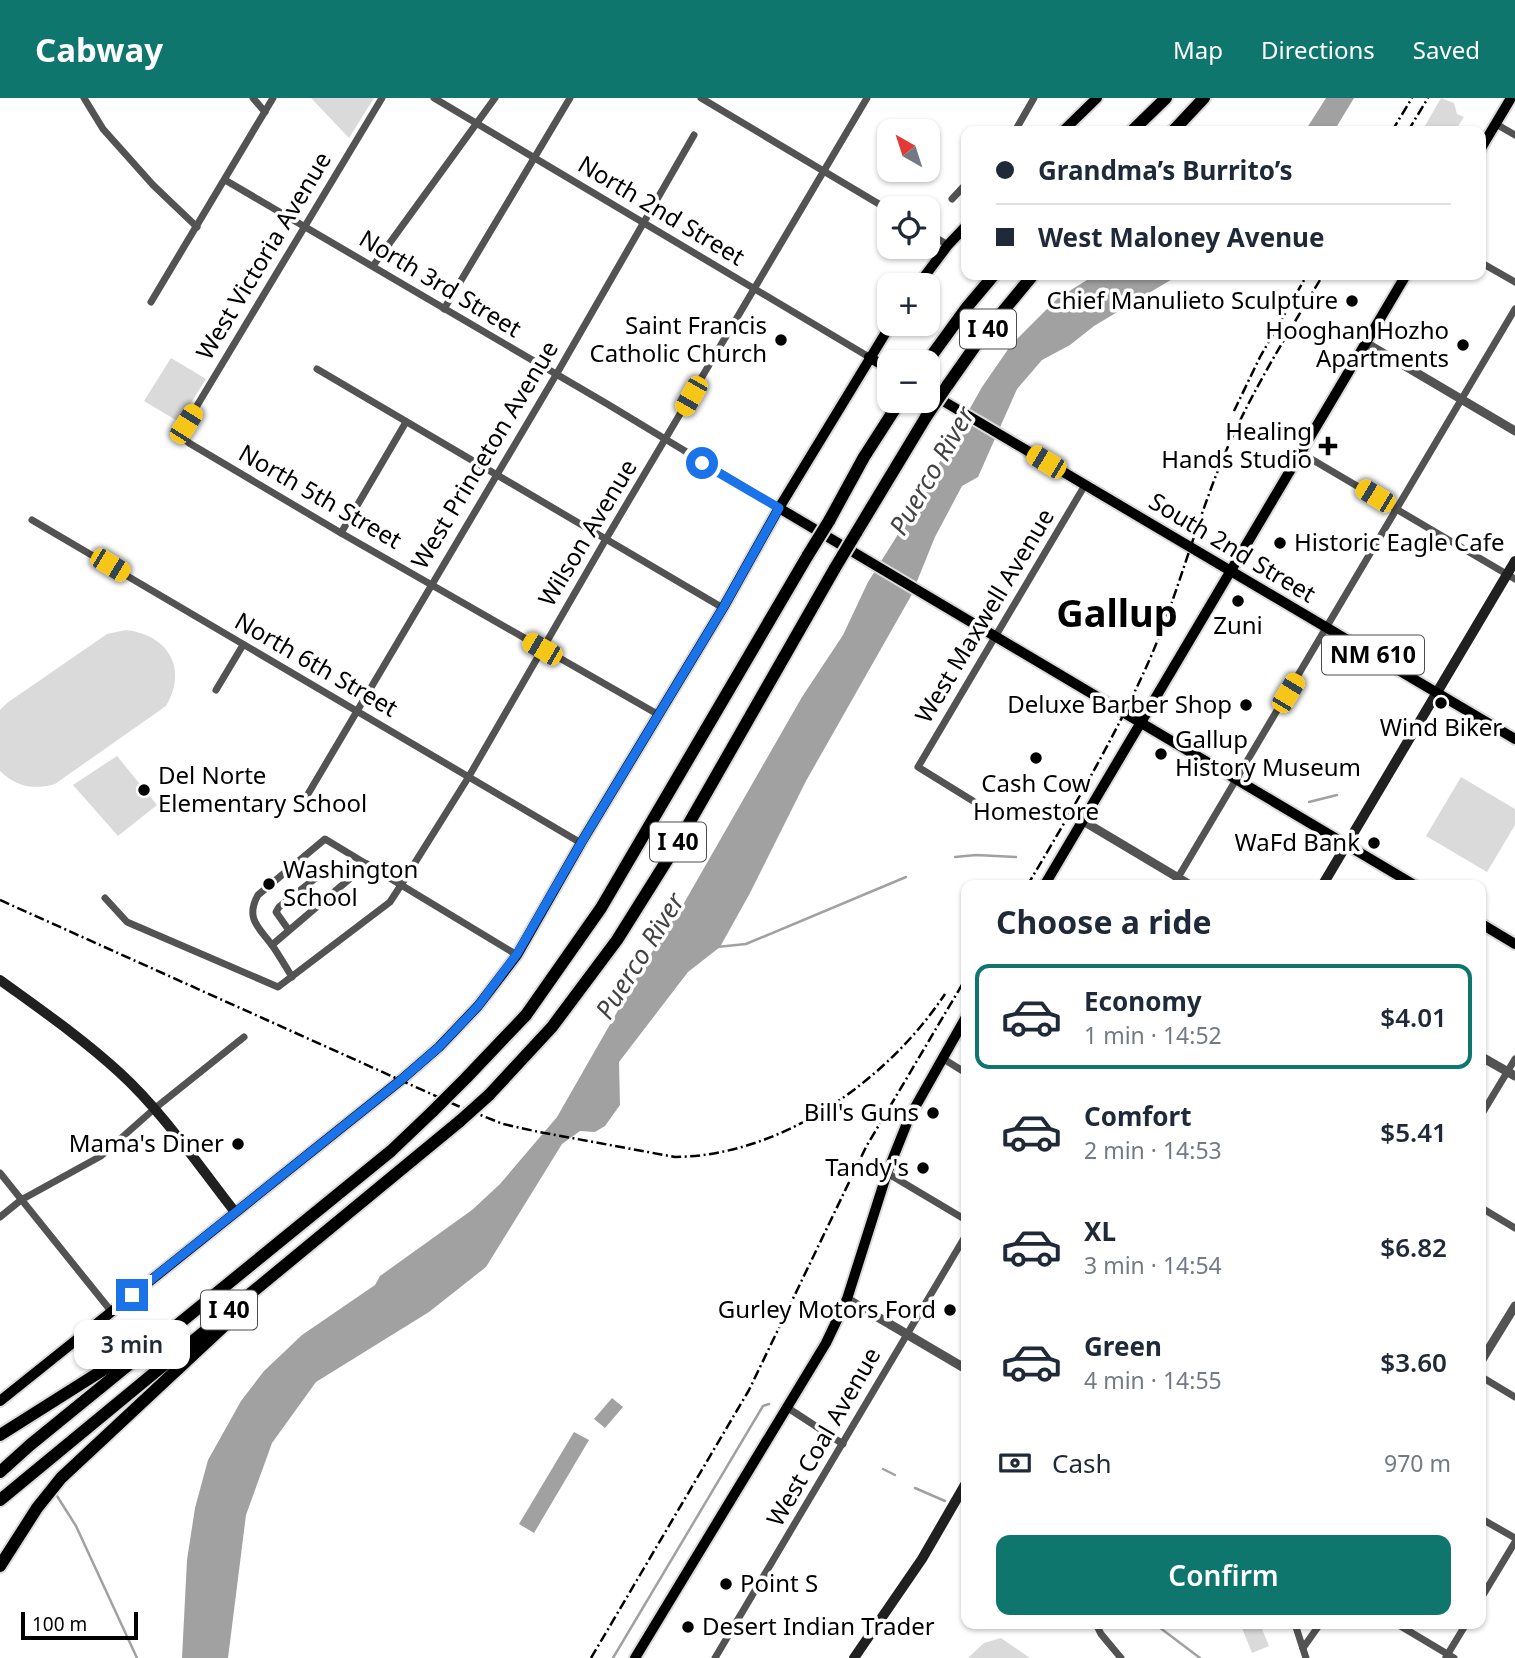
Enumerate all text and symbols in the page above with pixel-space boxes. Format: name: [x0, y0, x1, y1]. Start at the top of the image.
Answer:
text: Cabway: [35, 27, 163, 72]
text: Map: [1173, 33, 1223, 66]
text: Directions: [1261, 33, 1375, 66]
text: Saved: [1413, 33, 1480, 66]
north arrow: [877, 119, 940, 182]
map controls: [877, 119, 940, 413]
street label: West Victoria Avenue: [187, 145, 338, 365]
street label: North 2nd Street: [572, 147, 752, 273]
text: Grandma’s Burrito’s: [1038, 152, 1293, 188]
button: locate: [877, 196, 940, 259]
text: West Maloney Avenue: [1038, 219, 1325, 255]
street label: North 3rd Street: [354, 221, 528, 344]
button: +: [877, 273, 940, 336]
place label: Chief Manulieto Sculpture: [1047, 283, 1338, 316]
marker: Chief Manulieto Sculpture: [1344, 293, 1360, 309]
place label: Saint Francis Catholic Church: [590, 308, 767, 369]
road number: I 40: [960, 310, 1016, 348]
place label: Hooghan Hozho Apartments: [1265, 313, 1449, 374]
marker: Saint Francis Catholic Church: [773, 332, 789, 348]
street label: West Princeton Avenue: [402, 334, 565, 575]
marker: Hooghan Hozho Apartments: [1455, 337, 1471, 353]
button: −: [877, 350, 940, 413]
car: [672, 373, 711, 419]
water label: Puerco River: [880, 398, 983, 541]
car: [166, 401, 207, 447]
place label: Healing Hands Studio: [1161, 414, 1312, 475]
street label: North 5th Street: [233, 436, 408, 556]
marker: Healing Hands Studio: [1318, 436, 1338, 456]
car: [1023, 442, 1070, 482]
route start: [686, 447, 718, 479]
street label: Wilson Avenue: [530, 453, 644, 612]
car: [1352, 476, 1399, 516]
street label: South 2nd Street: [1143, 484, 1322, 610]
street label: West Maxwell Avenue: [906, 502, 1061, 729]
place label: Historic Eagle Cafe: [1294, 525, 1504, 558]
marker: Historic Eagle Cafe: [1272, 535, 1288, 551]
car: [87, 545, 134, 585]
district label: Gallup: [1056, 586, 1178, 638]
marker: Zuni: [1230, 593, 1246, 609]
street label: North 6th Street: [229, 604, 404, 724]
place label: Zuni: [1213, 608, 1263, 641]
car: [519, 629, 566, 669]
road number: NM 610: [1322, 636, 1424, 674]
car: [1269, 670, 1308, 716]
place label: Deluxe Barber Shop: [1007, 687, 1232, 720]
marker: Wind Biker: [1433, 695, 1449, 711]
marker: Deluxe Barber Shop: [1238, 697, 1254, 713]
place label: Wind Biker: [1380, 710, 1502, 743]
place label: Gallup History Museum: [1175, 722, 1361, 783]
marker: Gallup History Museum: [1153, 746, 1169, 762]
marker: Cash Cow Homestore: [1028, 750, 1044, 766]
place label: Del Norte Elementary School: [158, 758, 367, 819]
place label: Cash Cow Homestore: [973, 766, 1099, 827]
marker: Del Norte Elementary School: [136, 782, 152, 798]
road number: I 40: [650, 822, 706, 862]
place label: WaFd Bank: [1235, 825, 1360, 858]
marker: WaFd Bank: [1366, 835, 1382, 851]
place label: Washington School: [283, 852, 418, 913]
marker: Washington School: [261, 876, 277, 892]
water label: Puerco River: [586, 884, 693, 1026]
text: Choose a ride: [996, 900, 1212, 943]
text: Economy: [1084, 983, 1202, 1019]
icon: car: [1000, 985, 1063, 1048]
text: $4.01: [1380, 999, 1447, 1035]
text: 1 min · 14:52: [1084, 1019, 1222, 1051]
place label: Bill's Guns: [804, 1095, 919, 1128]
text: Comfort: [1084, 1098, 1192, 1134]
icon: car: [1000, 1100, 1063, 1163]
marker: Bill's Guns: [925, 1105, 941, 1121]
text: $5.41: [1380, 1114, 1447, 1150]
place label: Mama's Diner: [69, 1126, 224, 1159]
text: 2 min · 14:53: [1084, 1134, 1222, 1166]
marker: Mama's Diner: [230, 1136, 246, 1152]
place label: Tandy's: [825, 1150, 909, 1183]
marker: Tandy's: [915, 1160, 931, 1176]
text: XL: [1084, 1213, 1116, 1249]
icon: car: [1000, 1215, 1063, 1278]
text: $6.82: [1380, 1229, 1447, 1265]
text: 3 min · 14:54: [1084, 1249, 1222, 1281]
route end: [116, 1279, 148, 1311]
road number: I 40: [201, 1290, 257, 1330]
place label: Gurley Motors Ford: [718, 1292, 936, 1325]
marker: Gurley Motors Ford: [942, 1302, 958, 1318]
callout: 3 min: [74, 1320, 190, 1368]
text: 3 min: [101, 1328, 163, 1360]
text: Green: [1084, 1328, 1162, 1364]
icon: car: [1000, 1330, 1063, 1393]
street label: West Coal Avenue: [758, 1341, 887, 1532]
text: $3.60: [1380, 1344, 1447, 1380]
text: 4 min · 14:55: [1084, 1364, 1222, 1396]
icon: cash: [996, 1444, 1034, 1482]
text: Cash: [1052, 1445, 1112, 1481]
text: 970 m: [1384, 1447, 1451, 1479]
button: Confirm: [996, 1535, 1451, 1615]
place label: Point S: [740, 1566, 818, 1599]
marker: Point S: [718, 1576, 734, 1592]
scale bar: [21, 1609, 138, 1641]
place label: Desert Indian Trader: [702, 1609, 935, 1642]
text: 100 m: [32, 1611, 87, 1637]
marker: Desert Indian Trader: [680, 1619, 696, 1635]

